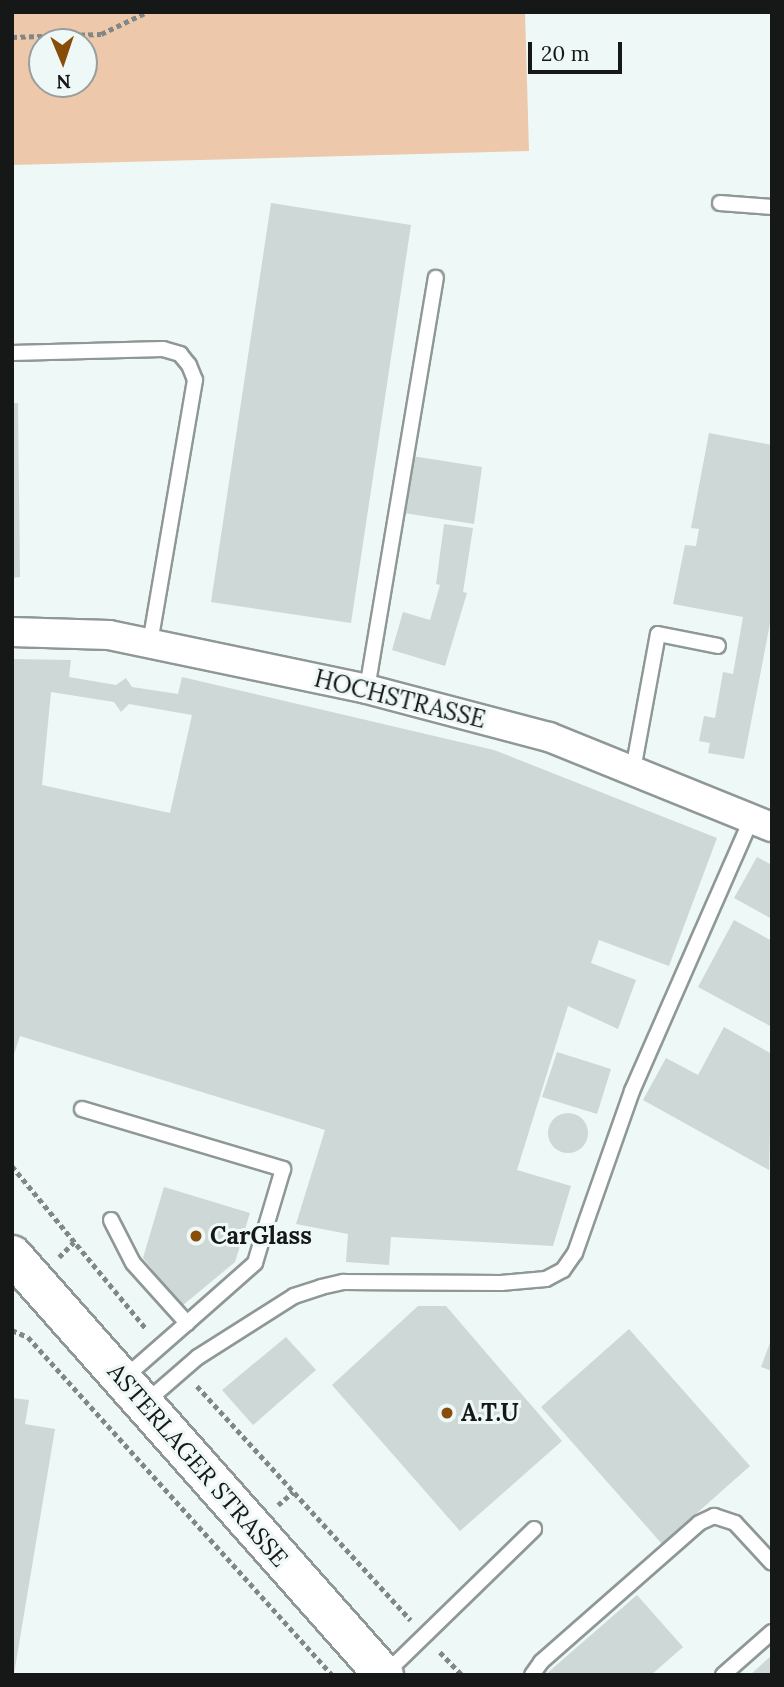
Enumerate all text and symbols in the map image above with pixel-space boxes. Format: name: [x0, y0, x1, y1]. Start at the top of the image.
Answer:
north arrow: [28, 28, 98, 98]
scale bar: [532, 28, 626, 72]
text: 20 m: [541, 40, 590, 67]
text: N: [56, 70, 71, 94]
street label: HOCHSTRASSE: [311, 664, 489, 734]
place label: CarGlass: [210, 1222, 312, 1250]
marker: CarGlass: [188, 1228, 204, 1244]
street label: ASTERLAGER STRASSE: [102, 1357, 294, 1573]
place label: A.T.U: [461, 1399, 519, 1427]
marker: A.T.U: [439, 1405, 455, 1421]

